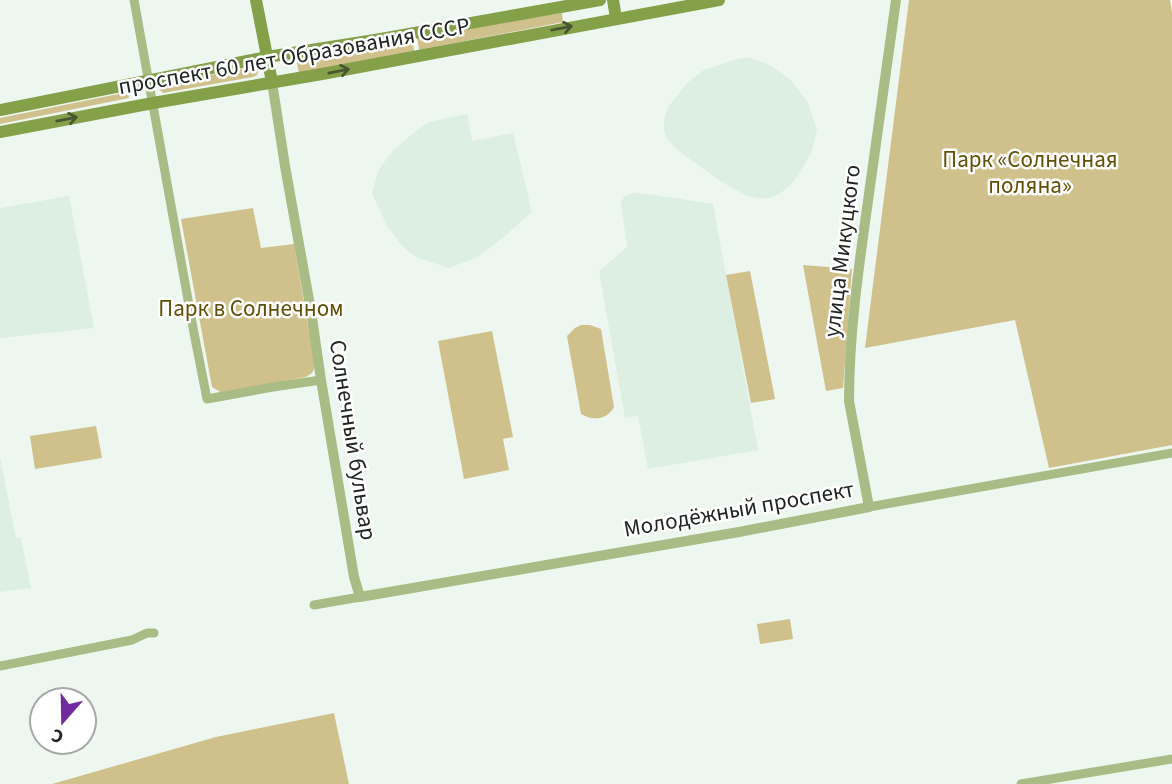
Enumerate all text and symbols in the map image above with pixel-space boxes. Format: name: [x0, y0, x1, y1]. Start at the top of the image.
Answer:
street label: проспект 60 лет Образования СССР: [116, 9, 472, 103]
one-way arrow: [550, 21, 573, 34]
one-way arrow: [327, 63, 350, 77]
one-way arrow: [55, 112, 78, 125]
park label: Парк «Солнечная поляна»: [942, 143, 1118, 202]
street label: улица Микуцкого: [815, 163, 869, 339]
park label: Парк в Солнечном: [158, 292, 344, 325]
street label: Солнечный бульвар: [321, 337, 385, 543]
street label: Молодёжный проспект: [621, 472, 857, 546]
north arrow: [28, 686, 98, 756]
text: С: [48, 721, 68, 750]

